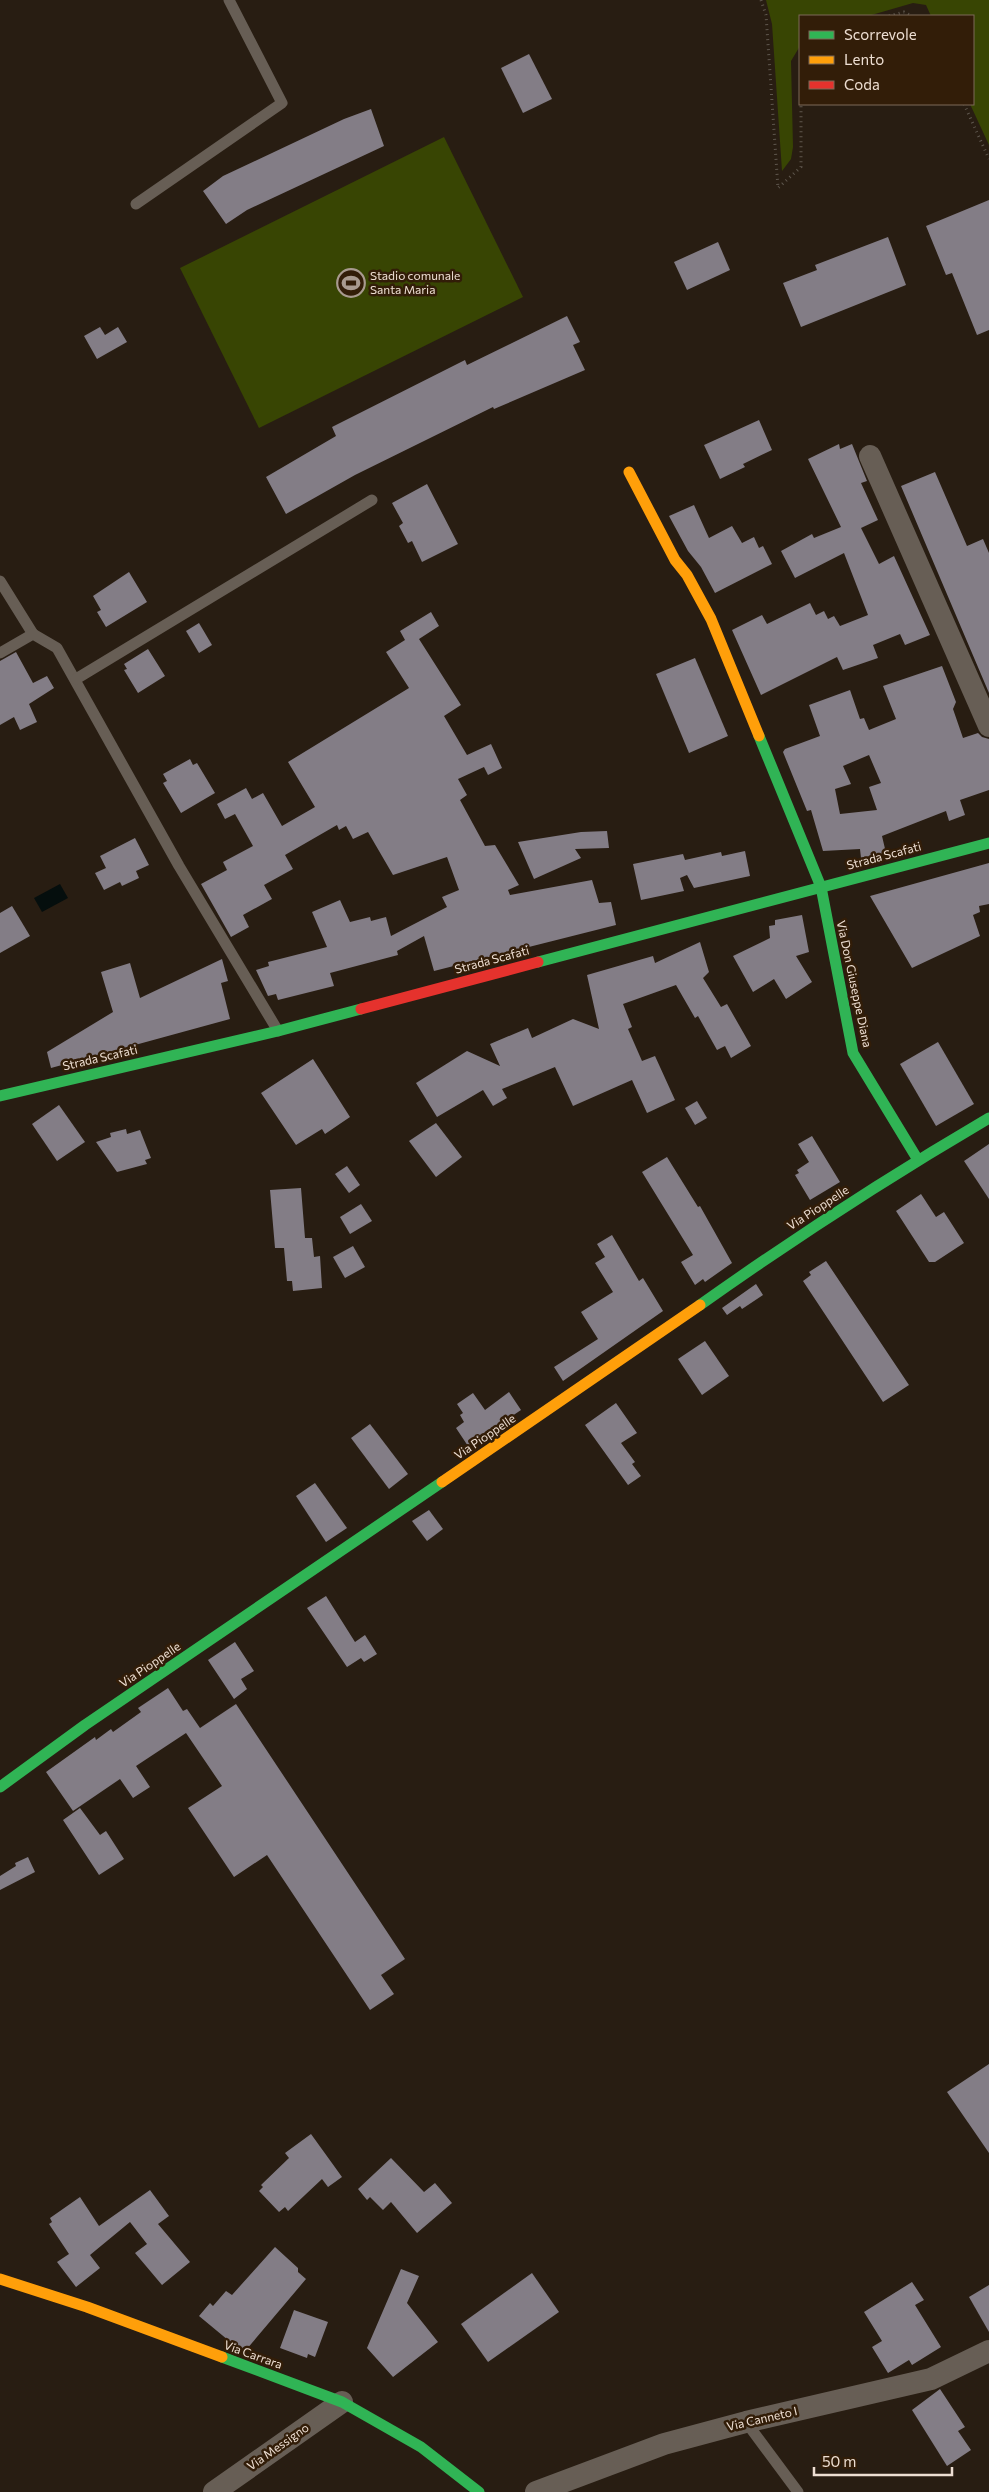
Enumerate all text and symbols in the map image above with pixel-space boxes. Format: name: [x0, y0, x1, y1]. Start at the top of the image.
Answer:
legend: [799, 15, 974, 105]
text: Scorrevole: [844, 25, 917, 43]
text: Lento: [844, 50, 884, 68]
text: Coda: [844, 75, 880, 93]
sports icon: Stadio comunale Santa Maria: [336, 268, 366, 298]
place label: Stadio comunale Santa Maria: [370, 268, 460, 296]
street label: Strada Scafati: [845, 838, 922, 872]
street label: Via Don Giuseppe Diana: [835, 919, 875, 1049]
street label: Strada Scafati: [453, 942, 530, 976]
street label: Strada Scafati: [61, 1042, 139, 1072]
street label: Via Pioppelle: [784, 1182, 851, 1232]
street label: Via Pioppelle: [451, 1411, 518, 1462]
street label: Via Pioppelle: [116, 1639, 183, 1690]
street label: Via Carrara: [222, 2337, 284, 2371]
street label: Via Canneto I: [725, 2403, 798, 2433]
street label: Via Messigno: [244, 2420, 311, 2473]
scale bar: [814, 2444, 952, 2476]
text: 50 m: [822, 2452, 856, 2470]

